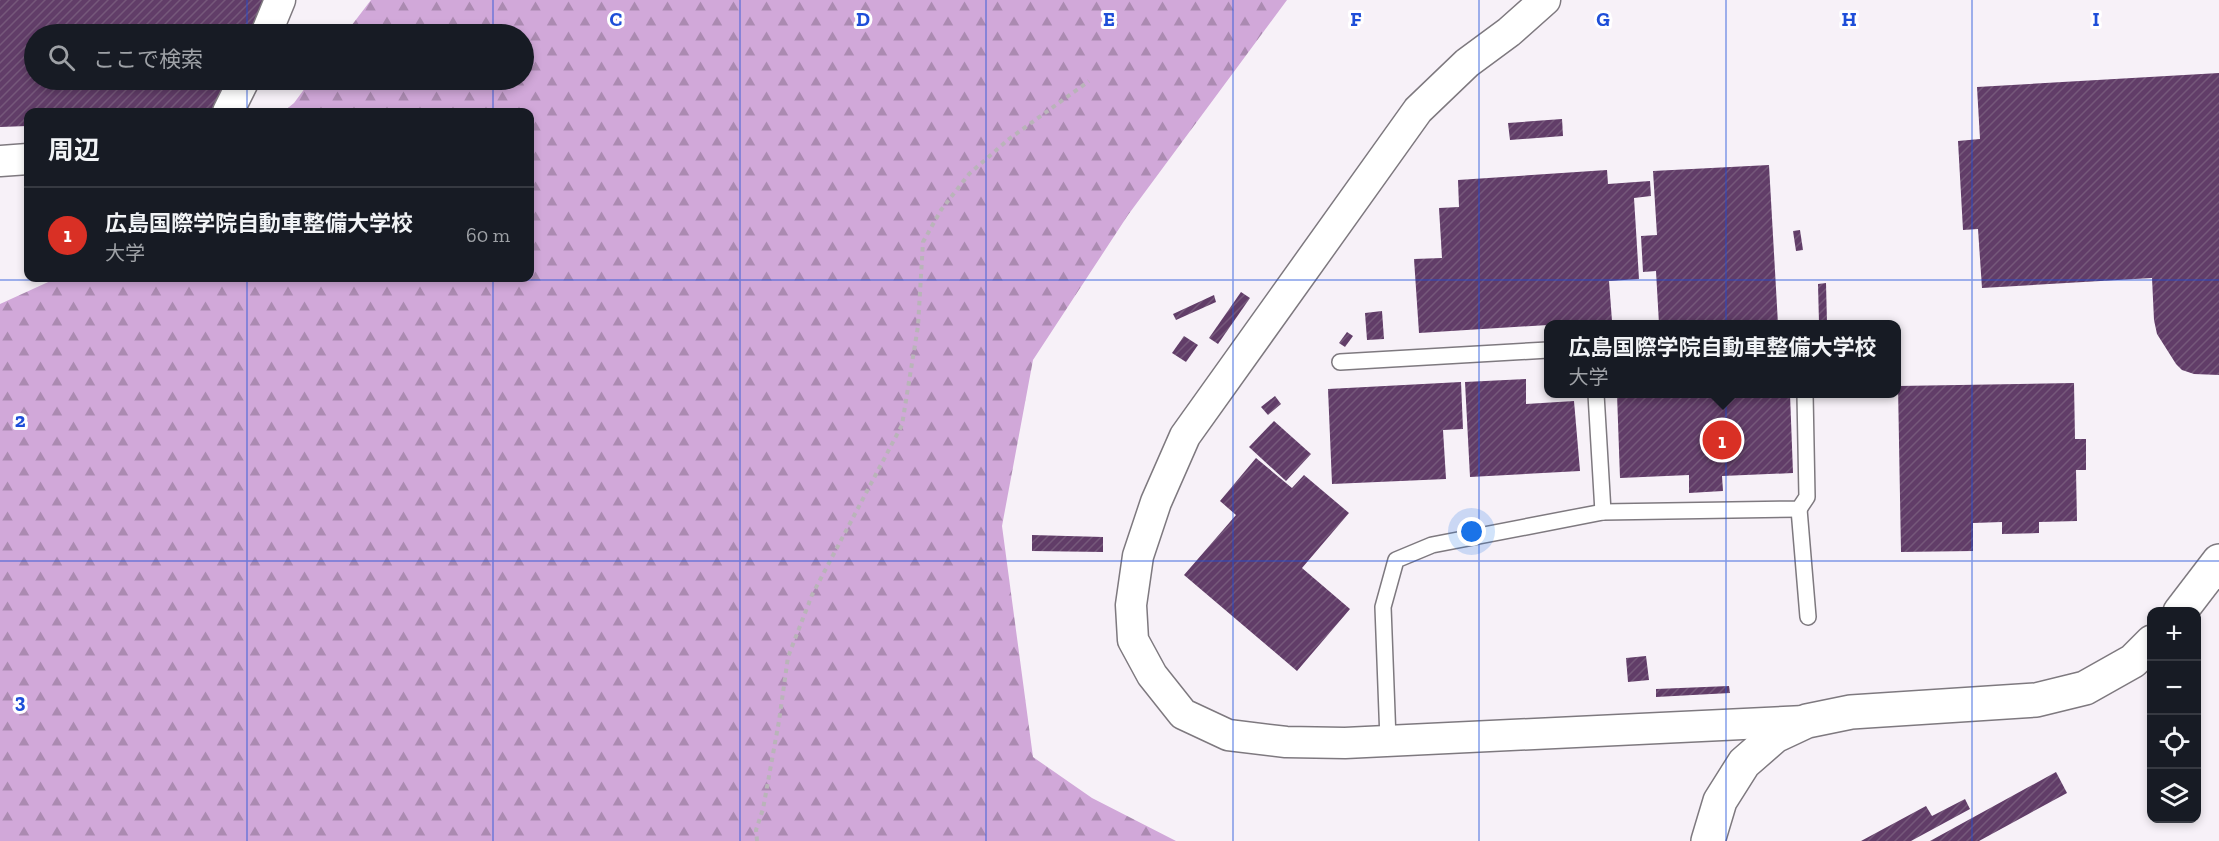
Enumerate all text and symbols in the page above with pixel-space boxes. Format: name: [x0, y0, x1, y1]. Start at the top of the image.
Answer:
text: C: [610, 7, 623, 31]
text: D: [856, 7, 870, 31]
text: E: [1103, 7, 1115, 31]
text: F: [1350, 7, 1362, 31]
text: G: [1596, 7, 1610, 31]
text: H: [1841, 7, 1857, 31]
text: I: [2092, 7, 2100, 31]
search box: [24, 24, 534, 90]
icon: search: [45, 41, 78, 74]
text: ここで検索: [93, 46, 203, 73]
text: 周辺: [48, 134, 100, 166]
text: 広島国際学院自動車整備大学校: [105, 210, 413, 237]
text: 1: [63, 223, 72, 247]
text: 60 m: [466, 223, 510, 247]
text: 大学: [105, 241, 145, 265]
popup: [1544, 320, 1901, 398]
text: 広島国際学院自動車整備大学校: [1568, 334, 1877, 361]
text: 大学: [1568, 365, 1608, 389]
text: 2: [15, 408, 26, 432]
pin: 1: [1702, 418, 1742, 462]
your location: [1457, 517, 1486, 546]
map controls: [2147, 607, 2201, 823]
button: +: [2147, 607, 2201, 661]
button: −: [2147, 661, 2201, 715]
text: 3: [15, 689, 26, 713]
button: locate: [2147, 715, 2201, 769]
button: layers: [2147, 769, 2201, 823]

